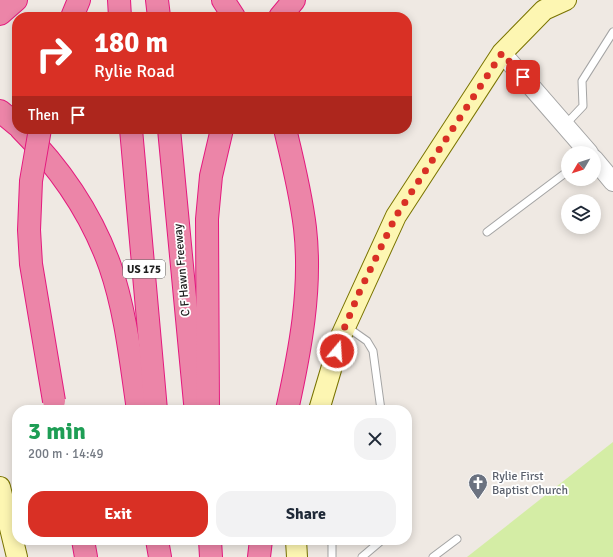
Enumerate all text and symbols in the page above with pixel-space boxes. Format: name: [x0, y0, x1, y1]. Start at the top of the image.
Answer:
text: 180 m: [94, 26, 168, 60]
icon: right: [28, 28, 80, 80]
text: Rylie Road: [94, 60, 175, 82]
pin: [506, 60, 540, 94]
icon: arrive: [512, 66, 534, 88]
icon: arrive: [67, 104, 89, 126]
text: Then: [28, 106, 59, 124]
north arrow: [561, 146, 601, 186]
map controls: [561, 146, 601, 234]
button: layers: [561, 194, 601, 234]
street label: C F Hawn Freeway: [170, 223, 194, 317]
road number: US 175: [123, 260, 165, 278]
position arrow: [316, 330, 358, 372]
text: 3 min: [28, 416, 86, 446]
button: close: [354, 418, 396, 460]
text: 200 m · 14:49: [28, 446, 104, 462]
place label: Rylie First Baptist Church: [492, 469, 568, 498]
church icon: Rylie First Baptist Church: [467, 472, 489, 500]
button: Exit: [28, 491, 208, 537]
button: Share: [216, 491, 396, 537]

